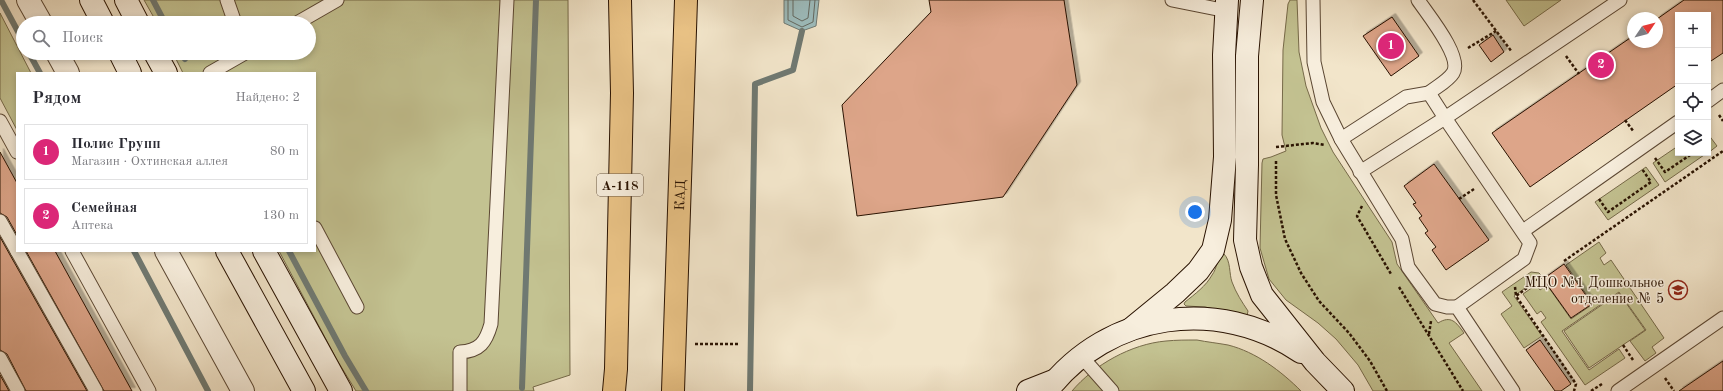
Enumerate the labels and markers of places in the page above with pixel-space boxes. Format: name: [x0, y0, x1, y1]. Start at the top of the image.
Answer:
pin: 1: [1378, 31, 1404, 61]
pin: 2: [1588, 50, 1614, 80]
place label: МЦО №1 Дошкольное отделение № 5: [1525, 276, 1664, 306]
school or university icon: МЦО №1 Дошкольное отделение № 5: [1667, 279, 1689, 301]

